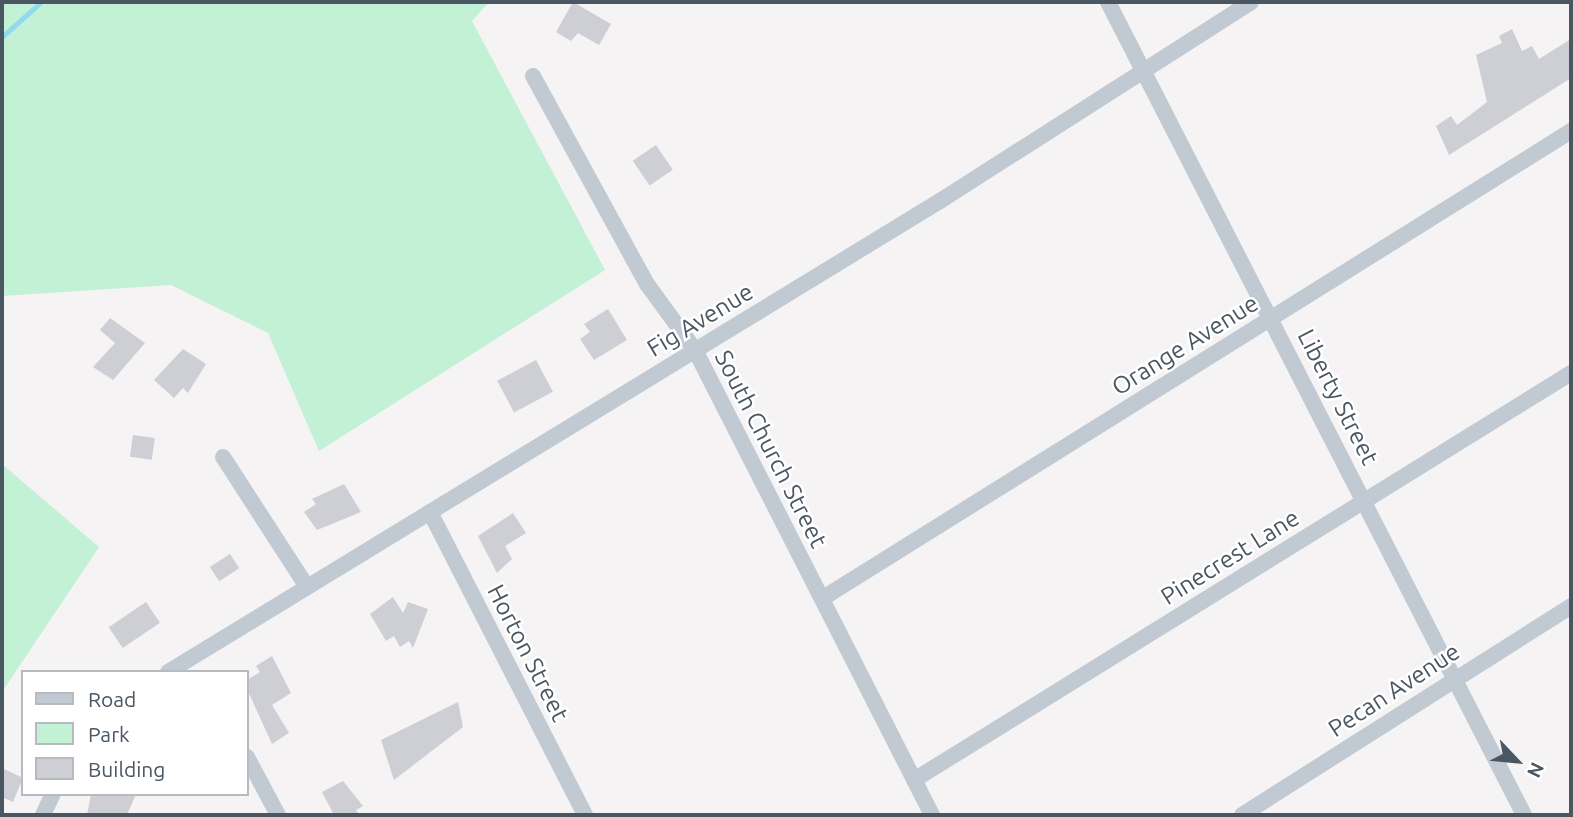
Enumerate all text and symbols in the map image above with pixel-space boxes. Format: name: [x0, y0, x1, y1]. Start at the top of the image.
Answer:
street label: Fig Avenue: [642, 277, 758, 363]
street label: Orange Avenue: [1106, 289, 1264, 401]
street label: Liberty Street: [1292, 325, 1384, 469]
street label: South Church Street: [709, 346, 833, 552]
street label: Pinecrest Lane: [1156, 503, 1304, 611]
street label: Horton Street: [481, 580, 575, 726]
street label: Pecan Avenue: [1323, 637, 1465, 743]
legend: [21, 670, 248, 796]
text: Road: [88, 687, 136, 711]
text: Park: [88, 722, 130, 746]
north arrow: [1482, 726, 1552, 796]
text: Building: [88, 757, 165, 781]
text: N: [1523, 759, 1549, 781]

